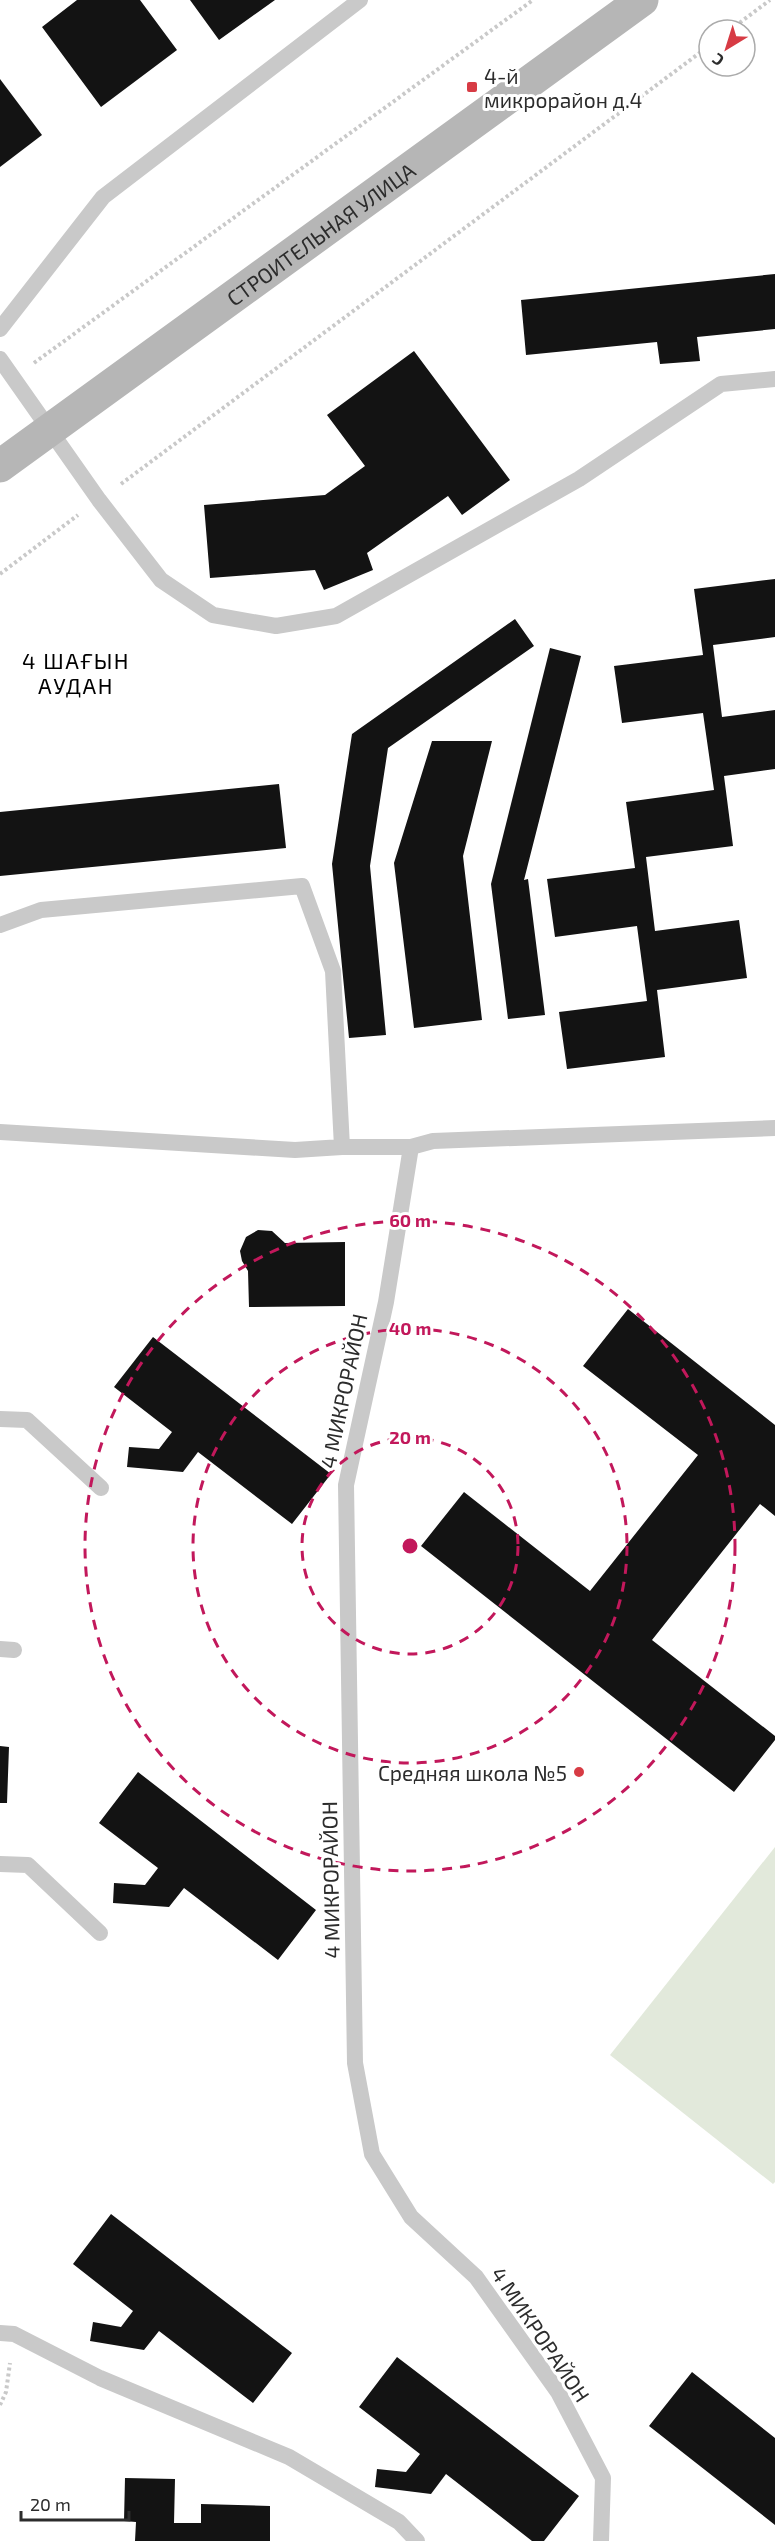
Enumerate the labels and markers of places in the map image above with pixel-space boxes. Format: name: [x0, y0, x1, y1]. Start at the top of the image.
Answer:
place label: 4-й микрорайон д.4: [484, 63, 642, 112]
marker: 4-й микрорайон д.4: [465, 80, 479, 94]
centre of rings: [400, 1536, 420, 1556]
place label: Средняя школа №5: [378, 1760, 567, 1785]
marker: Средняя школа №5: [572, 1765, 586, 1779]

